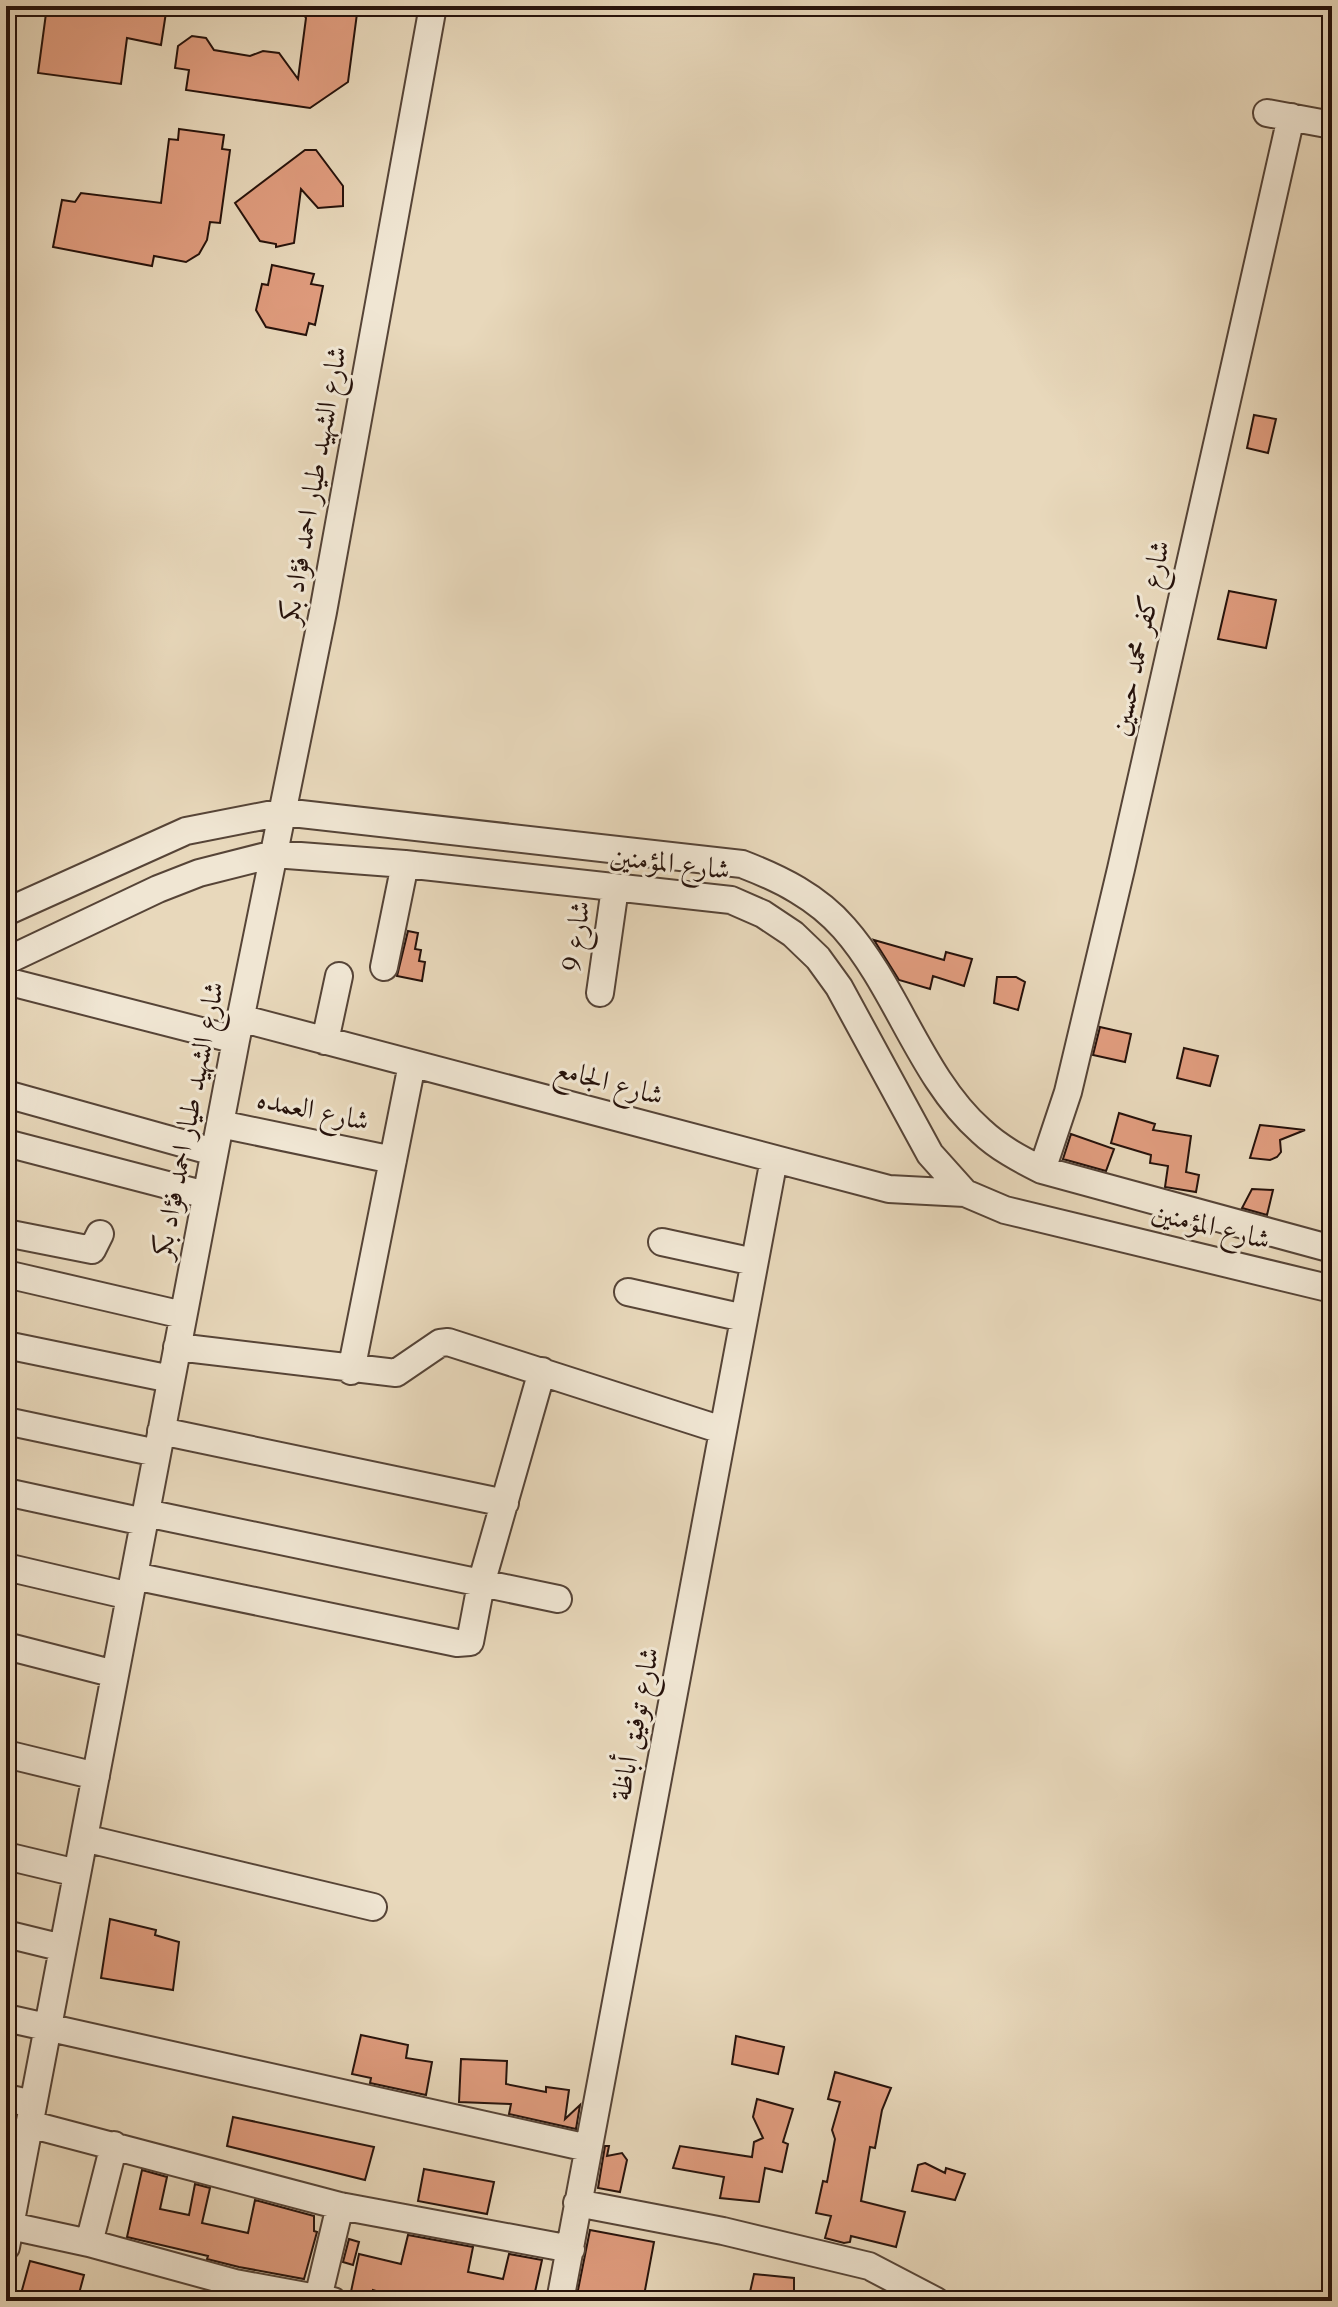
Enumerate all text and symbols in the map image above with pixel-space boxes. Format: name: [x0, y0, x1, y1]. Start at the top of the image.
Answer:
street label: شارع الشهيد طيار احمد فؤاد بكر: [269, 343, 360, 630]
street label: شارع كفر محمد حسين: [1101, 537, 1183, 740]
street label: شارع المؤمنين: [607, 837, 732, 893]
street label: شارع 9: [552, 898, 604, 974]
street label: شارع الشهيد طيار احمد فؤاد بكر: [142, 978, 237, 1265]
street label: شارع الجامع: [549, 1049, 668, 1121]
street label: شارع العمده: [253, 1080, 373, 1144]
street label: شارع المؤمنين: [1147, 1193, 1274, 1263]
street label: شارع توفيق أباظة: [601, 1644, 672, 1805]

